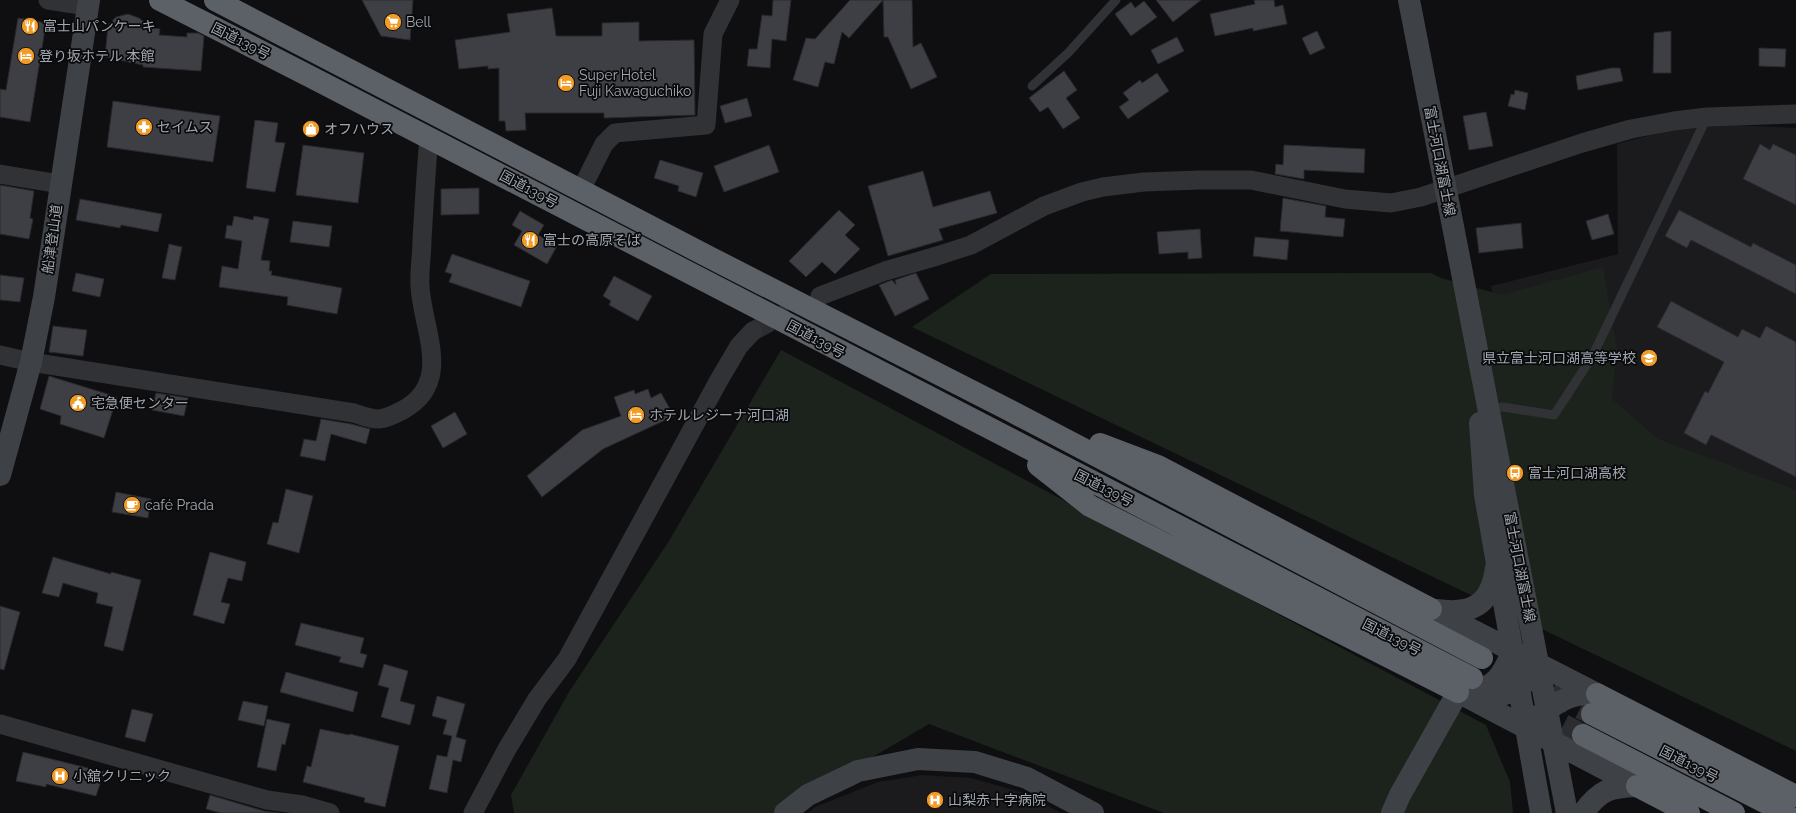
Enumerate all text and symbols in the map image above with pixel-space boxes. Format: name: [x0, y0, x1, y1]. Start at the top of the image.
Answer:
supermarket icon: Bell: [383, 12, 403, 32]
place label: Bell: [406, 14, 431, 30]
restaurant icon: 富士山パンケーキ: [20, 16, 40, 36]
place label: 富士山パンケーキ: [43, 18, 156, 34]
street label: 国道139号: [209, 19, 273, 63]
hotel icon: 登り坂ホテル 本館: [16, 46, 36, 66]
place label: 登り坂ホテル 本館: [39, 48, 155, 64]
place label: Super Hotel Fuji Kawaguchiko: [579, 67, 691, 99]
hotel icon: Super Hotel Fuji Kawaguchiko: [556, 73, 576, 93]
street label: 富士河口湖富士線: [1421, 105, 1459, 217]
pharmacy icon: セイムス: [134, 117, 154, 137]
place label: セイムス: [157, 119, 213, 135]
shop icon: オフハウス: [301, 119, 321, 139]
place label: オフハウス: [324, 121, 394, 137]
street label: 国道139号: [497, 167, 561, 211]
street label: 船津登山道: [39, 203, 65, 275]
restaurant icon: 富士の高原そば: [520, 230, 540, 250]
place label: 富士の高原そば: [543, 232, 641, 248]
street label: 国道139号: [784, 317, 848, 361]
school or university icon: 県立富士河口湖高等学校: [1639, 348, 1659, 368]
place label: 県立富士河口湖高等学校: [1482, 350, 1636, 366]
public building icon: 宅急便センター: [68, 393, 88, 413]
place label: 宅急便センター: [91, 395, 189, 411]
hotel icon: ホテルレジーナ河口湖: [626, 405, 646, 425]
place label: ホテルレジーナ河口湖: [649, 407, 789, 423]
bus stop icon: 富士河口湖高校: [1505, 463, 1525, 483]
place label: 富士河口湖高校: [1528, 465, 1626, 481]
street label: 国道139号: [1072, 466, 1136, 510]
cafe icon: café Prada: [122, 495, 142, 515]
place label: café Prada: [145, 497, 214, 513]
street label: 富士河口湖富士線: [1501, 511, 1539, 623]
street label: 国道139号: [1360, 615, 1424, 659]
street label: 国道139号: [1657, 742, 1721, 786]
hospital icon: 小舘クリニック: [50, 766, 70, 786]
place label: 小舘クリニック: [73, 768, 171, 784]
hospital icon: 山梨赤十字病院: [925, 790, 945, 810]
place label: 山梨赤十字病院: [948, 792, 1046, 808]

